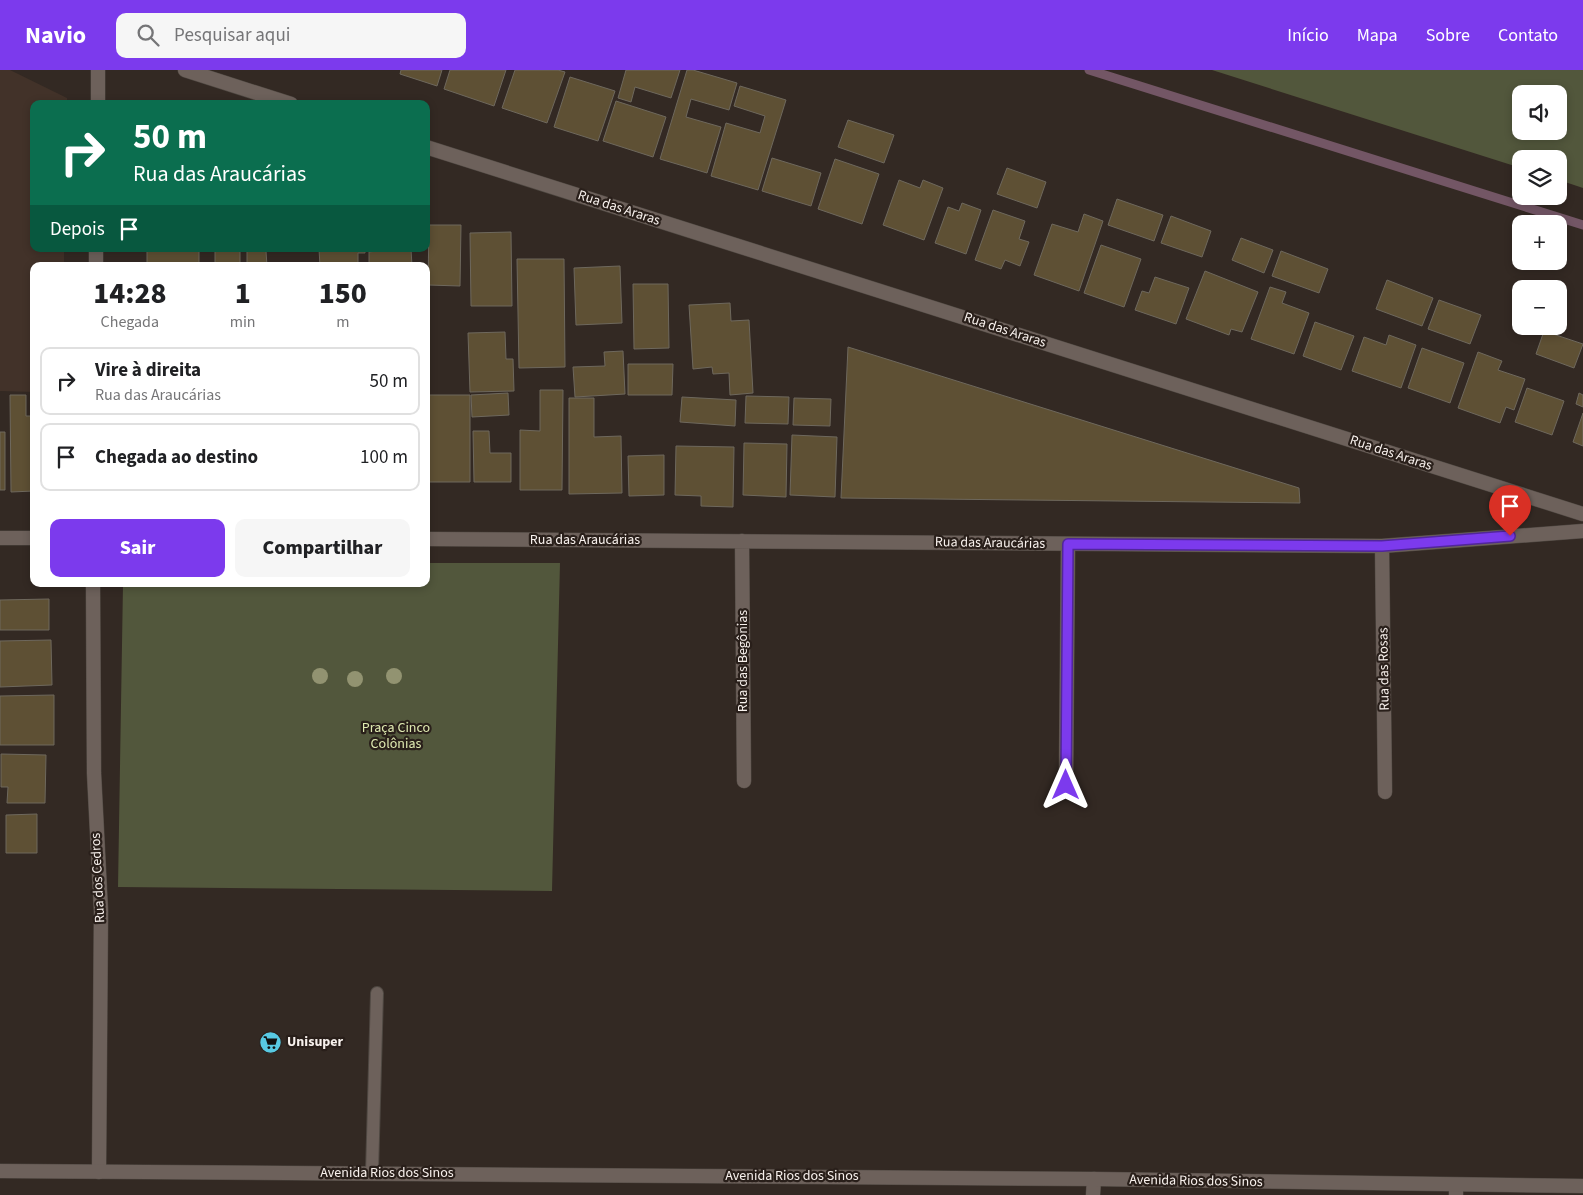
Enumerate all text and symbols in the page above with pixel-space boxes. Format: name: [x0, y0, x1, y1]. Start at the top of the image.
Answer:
search box: [116, 13, 466, 58]
text: Navio: [25, 18, 86, 53]
icon: search: [134, 21, 162, 49]
text: Pesquisar aqui: [174, 22, 290, 49]
text: Início: [1287, 23, 1329, 48]
text: Mapa: [1357, 23, 1398, 48]
text: Sobre: [1426, 23, 1470, 48]
text: Contato: [1498, 23, 1558, 48]
map controls: [1512, 85, 1567, 335]
button: sound: [1512, 85, 1567, 140]
text: 50 m: [133, 112, 207, 162]
icon: right: [50, 120, 115, 185]
button: layers: [1512, 150, 1567, 205]
text: Rua das Araucárias: [133, 158, 306, 190]
street label: Rua das Araras: [575, 185, 663, 231]
icon: arrive: [115, 215, 143, 243]
button: +: [1512, 215, 1567, 270]
text: Depois: [50, 216, 105, 243]
text: 14:28: [93, 272, 167, 315]
text: 1: [235, 272, 251, 315]
text: 150: [319, 272, 367, 315]
button: −: [1512, 280, 1567, 335]
street label: Rua das Araras: [961, 307, 1049, 353]
text: Chegada: [101, 311, 159, 333]
text: min: [230, 311, 256, 333]
text: m: [336, 311, 349, 333]
text: Vire à direita: [95, 357, 201, 384]
icon: right: [52, 367, 80, 395]
text: 50 m: [370, 368, 408, 395]
text: Rua das Araucárias: [95, 384, 221, 406]
street label: Rua das Araras: [1347, 430, 1435, 476]
icon: arrive: [52, 443, 80, 471]
text: Chegada ao destino: [95, 444, 258, 471]
text: 100 m: [360, 444, 408, 471]
pin: [1489, 485, 1531, 536]
icon: arrive: [1496, 492, 1524, 520]
button: Sair: [50, 519, 225, 577]
button: Compartilhar: [235, 519, 410, 577]
street label: Rua das Araucárias: [530, 530, 640, 550]
street label: Rua das Araucárias: [935, 532, 1045, 554]
street label: Rua das Begônias: [733, 610, 753, 712]
street label: Rua das Rosas: [1373, 627, 1395, 711]
park label: Praça Cinco Colônias: [362, 718, 430, 754]
position arrow: [1039, 758, 1091, 810]
street label: Rua dos Cedros: [86, 832, 110, 924]
supermarket icon: Unisuper: [259, 1030, 283, 1054]
place label: Unisuper: [287, 1032, 344, 1052]
street label: Avenida Rios dos Sinos: [320, 1163, 454, 1183]
street label: Avenida Rios dos Sinos: [725, 1166, 859, 1186]
street label: Avenida Rios dos Sinos: [1129, 1170, 1263, 1192]

